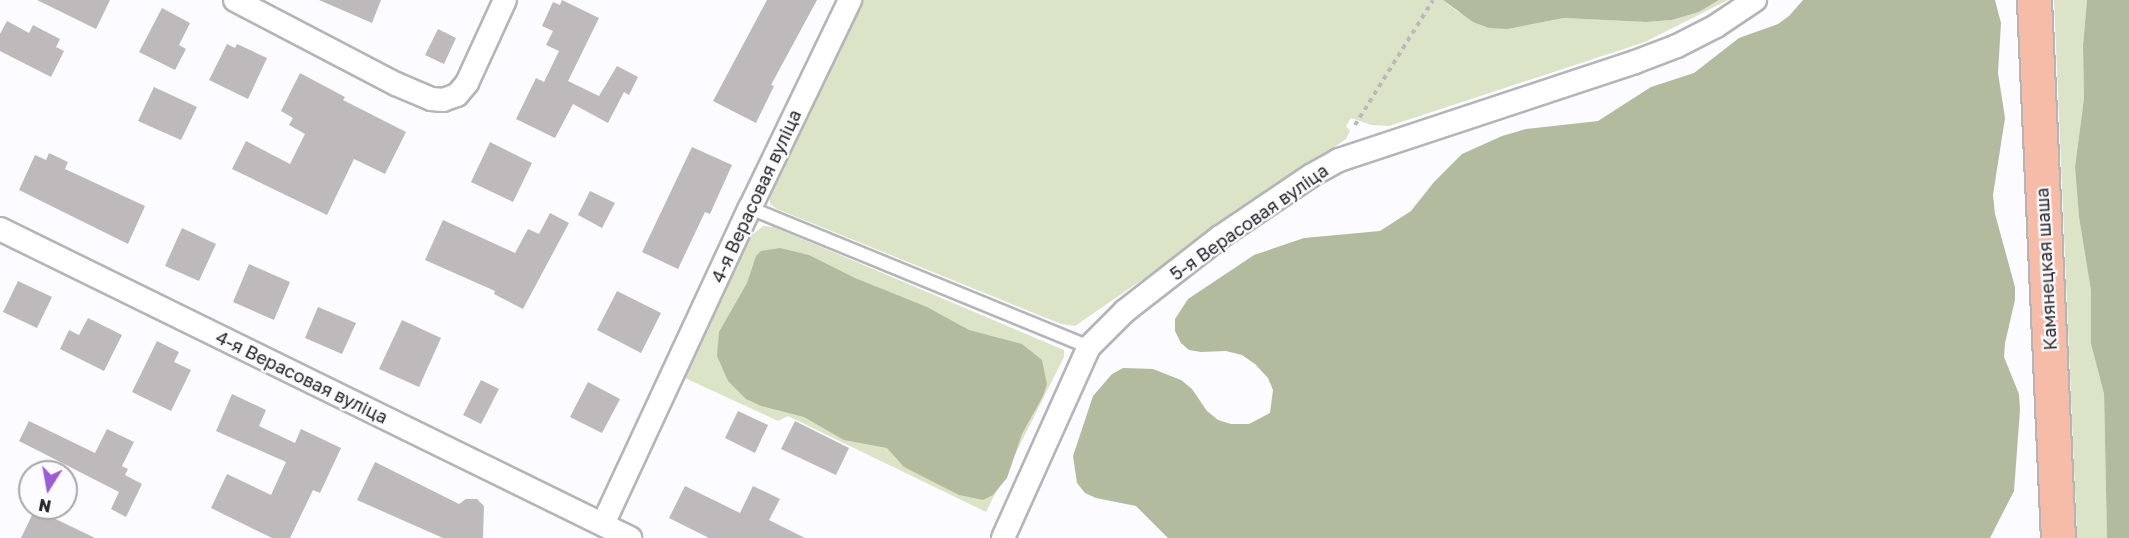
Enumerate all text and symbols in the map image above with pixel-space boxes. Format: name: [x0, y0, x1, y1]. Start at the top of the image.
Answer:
street label: 4-я Верасовая вуліца: [706, 106, 806, 286]
street label: 5-я Верасовая вуліца: [1166, 159, 1332, 285]
street label: Камянецкая шаша: [2031, 187, 2061, 351]
street label: 4-я Верасовая вуліца: [213, 326, 391, 428]
north arrow: [18, 460, 78, 520]
text: N: [37, 495, 53, 517]

